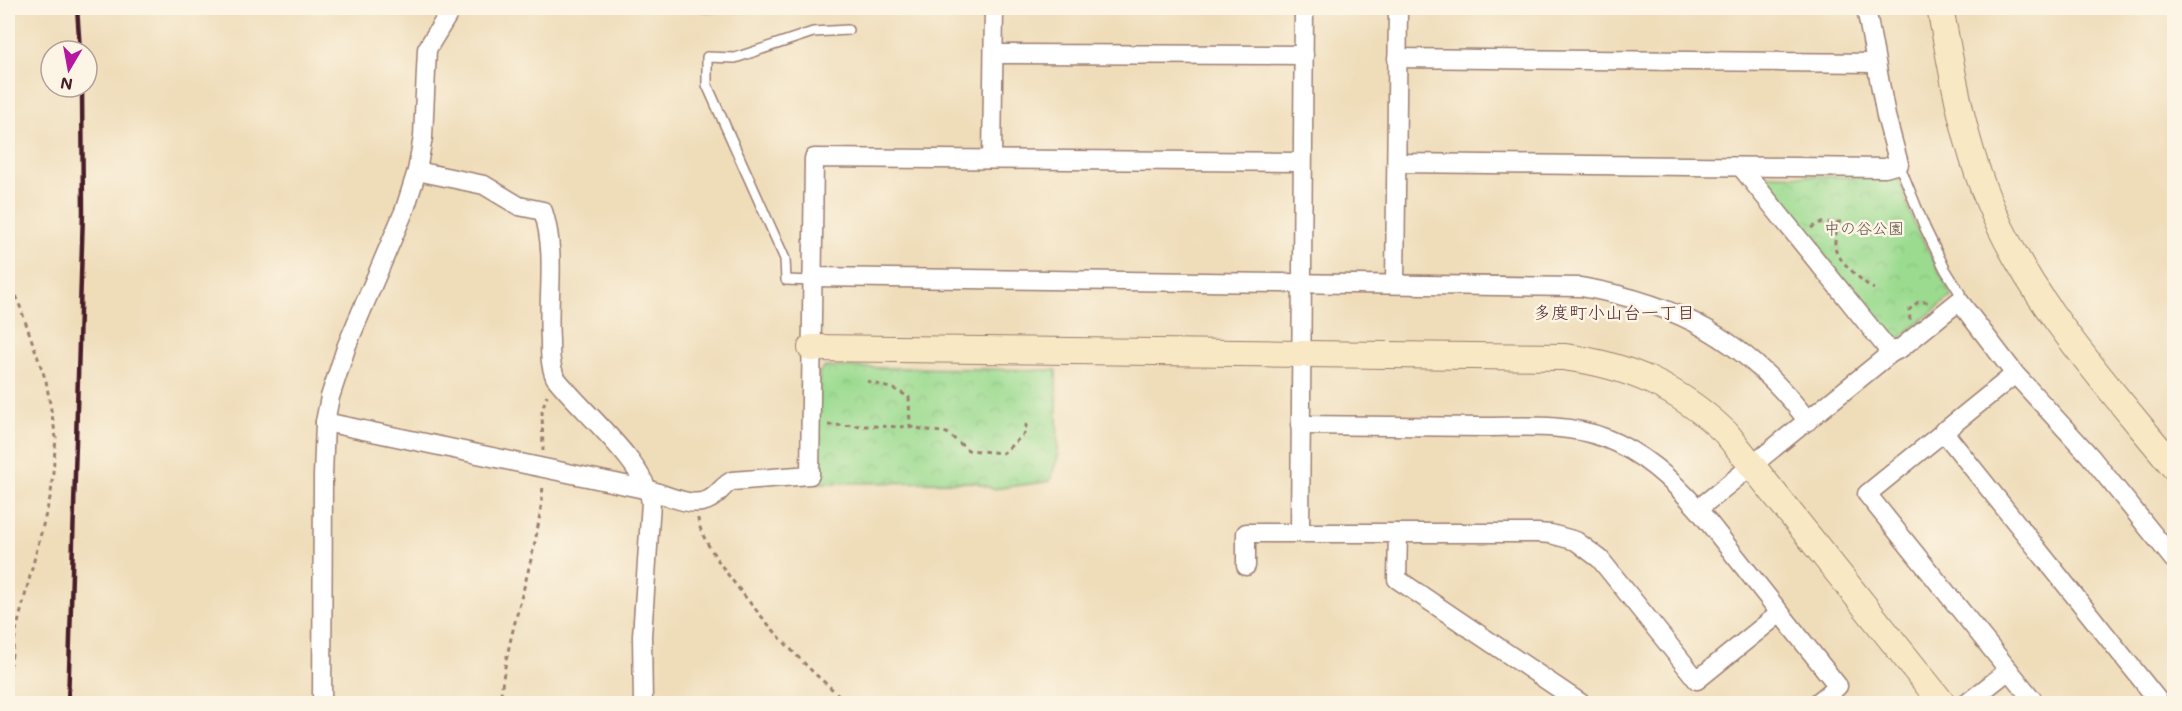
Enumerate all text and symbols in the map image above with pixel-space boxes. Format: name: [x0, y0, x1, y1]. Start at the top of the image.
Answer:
north arrow: [39, 39, 99, 99]
text: N: [58, 73, 74, 96]
park label: 中の谷公園: [1824, 217, 1904, 238]
district label: 多度町小山台一丁目: [1533, 300, 1695, 324]

